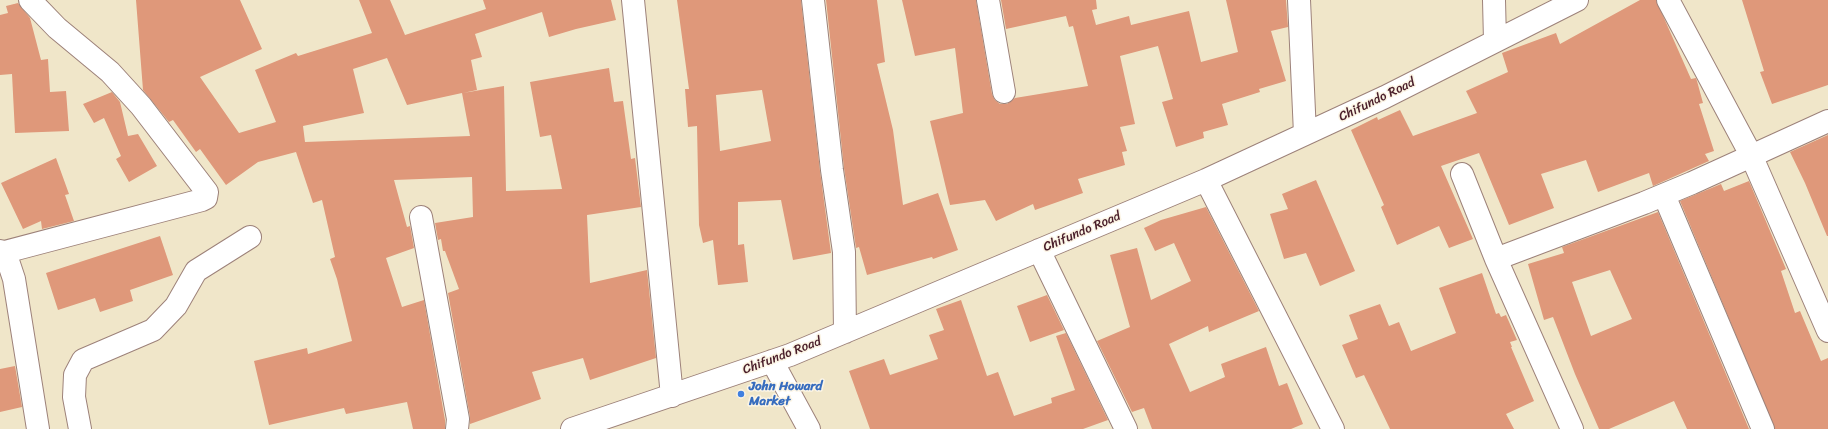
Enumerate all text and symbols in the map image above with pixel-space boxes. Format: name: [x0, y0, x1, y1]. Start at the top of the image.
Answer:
street label: Chifundo Road: [1336, 75, 1418, 125]
street label: Chifundo Road: [1041, 209, 1123, 255]
street label: Chifundo Road: [741, 334, 823, 378]
place label: John Howard Market: [749, 379, 822, 410]
marker: John Howard Market: [736, 389, 746, 399]

